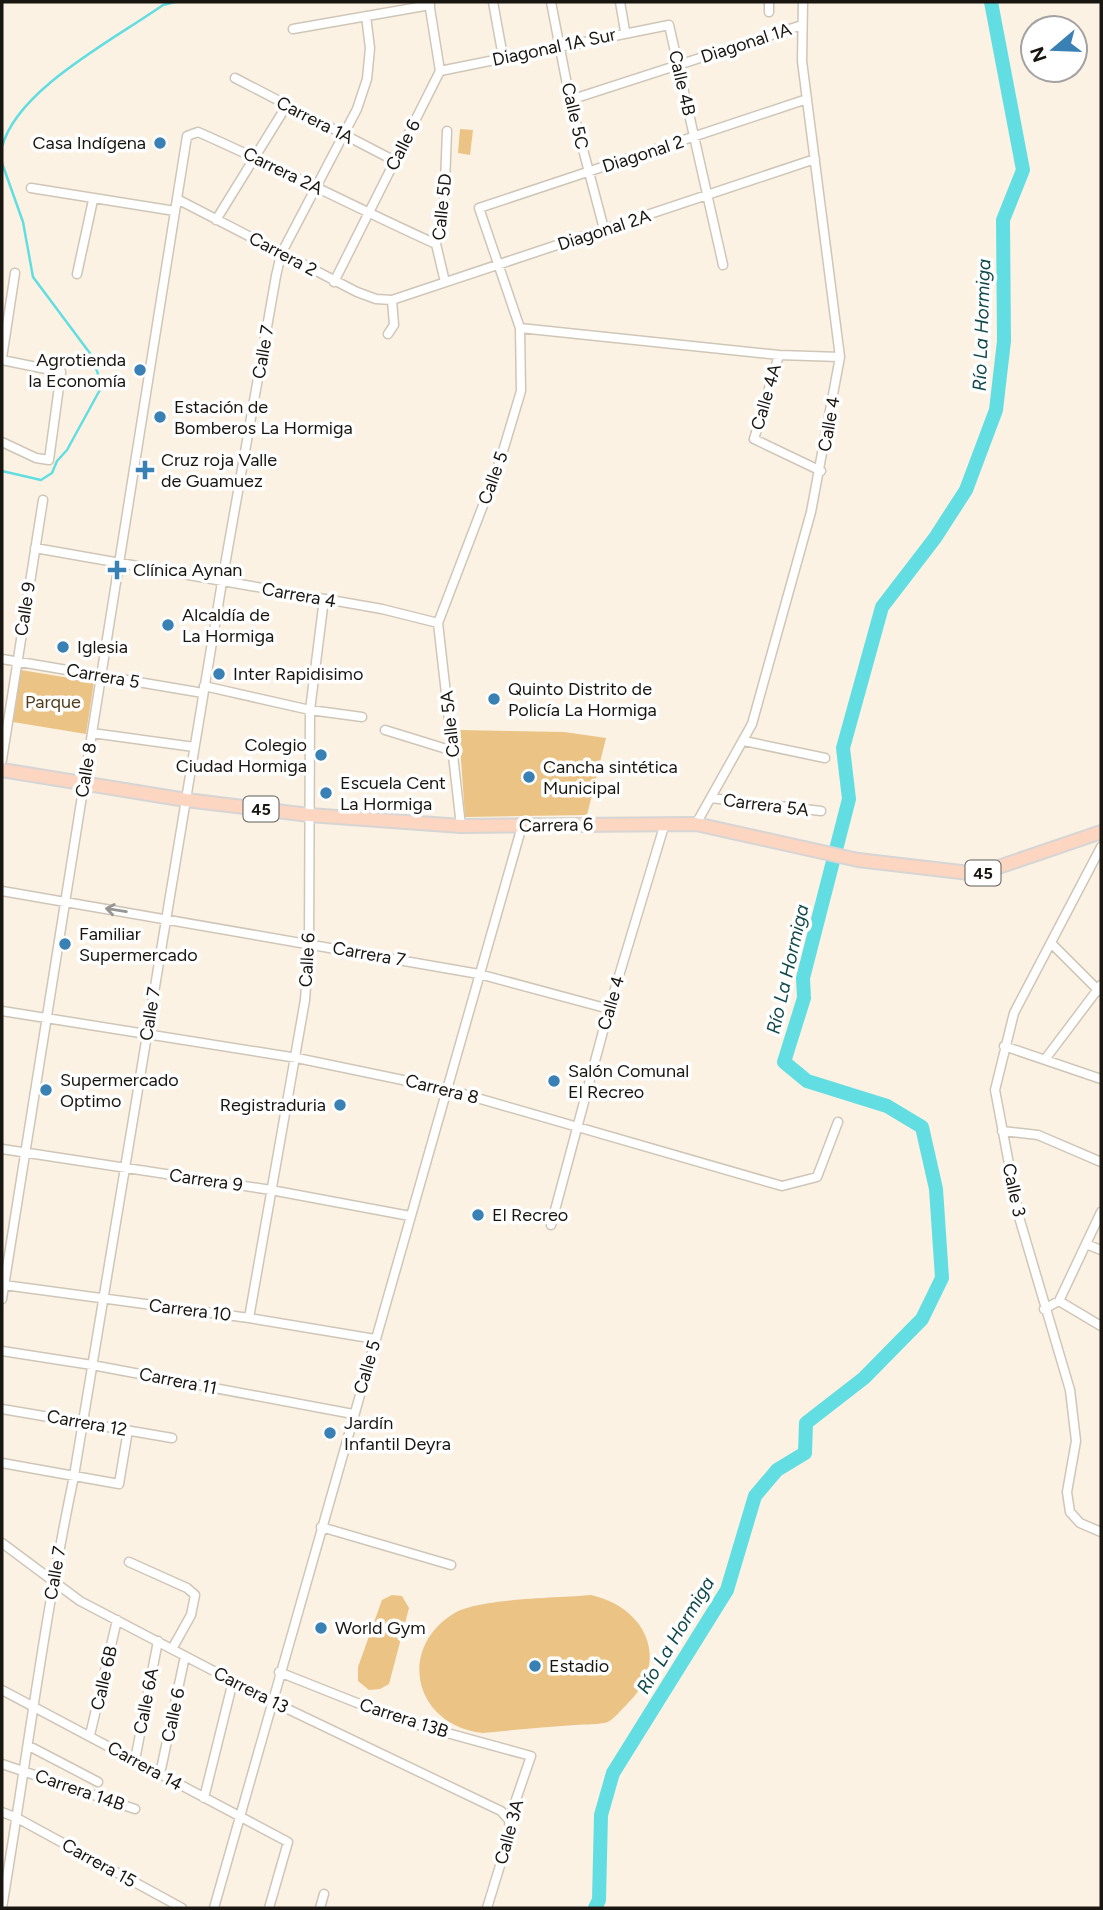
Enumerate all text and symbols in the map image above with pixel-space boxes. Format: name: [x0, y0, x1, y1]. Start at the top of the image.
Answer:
north arrow: [1019, 14, 1089, 84]
street label: Diagonal 1A: [698, 18, 794, 68]
street label: Diagonal 1A Sur: [490, 23, 618, 71]
text: N: [1025, 44, 1052, 65]
street label: Calle 4B: [664, 48, 700, 118]
street label: Calle 5C: [557, 81, 593, 151]
street label: Carrera 1A: [273, 91, 357, 149]
street label: Calle 6: [381, 116, 425, 174]
street label: Diagonal 2: [599, 130, 687, 178]
place label: Casa Indígena: [33, 132, 146, 154]
marker: Casa Indígena: [152, 135, 168, 151]
street label: Carrera 2A: [239, 142, 327, 200]
street label: Calle 5D: [428, 172, 456, 242]
street label: Diagonal 2A: [555, 205, 653, 255]
street label: Carrera 2: [245, 227, 321, 281]
water label: Río La Hormiga: [968, 258, 995, 392]
street label: Calle 7: [247, 323, 279, 381]
place label: Agrotienda la Economía: [28, 349, 126, 392]
street label: Calle 4A: [746, 361, 786, 433]
marker: Agrotienda la Economía: [132, 362, 148, 378]
street label: Calle 4: [813, 395, 845, 453]
place label: Estación de Bomberos La Hormiga: [174, 396, 353, 439]
marker: Estación de Bomberos La Hormiga: [152, 409, 168, 425]
place label: Cruz roja Valle de Guamuez: [161, 449, 277, 492]
street label: Calle 5: [473, 449, 513, 507]
marker: Cruz roja Valle de Guamuez: [135, 460, 155, 480]
place label: Clínica Aynan: [133, 559, 242, 581]
marker: Clínica Aynan: [107, 560, 127, 580]
street label: Carrera 4: [260, 578, 338, 612]
street label: Calle 9: [10, 580, 40, 638]
place label: Alcaldía de La Hormiga: [182, 604, 274, 647]
marker: Alcaldía de La Hormiga: [160, 617, 176, 633]
place label: Iglesia: [77, 636, 128, 658]
marker: Iglesia: [55, 639, 71, 655]
street label: Carrera 5: [65, 659, 141, 693]
place label: Inter Rapidisimo: [233, 663, 363, 685]
marker: Inter Rapidisimo: [211, 666, 227, 682]
place label: Quinto Distrito de Policía La Hormiga: [508, 678, 657, 721]
street label: Calle 5A: [436, 690, 464, 758]
park label: Parque: [25, 691, 81, 713]
marker: Quinto Distrito de Policía La Hormiga: [486, 691, 502, 707]
place label: Colegio Ciudad Hormiga: [176, 734, 307, 777]
street label: Calle 8: [71, 741, 101, 799]
marker: Colegio Ciudad Hormiga: [313, 747, 329, 763]
place label: Cancha sintética Municipal: [543, 756, 678, 799]
marker: Cancha sintética Municipal: [521, 769, 537, 785]
place label: Escuela Cent La Hormiga: [340, 772, 446, 815]
marker: Escuela Cent La Hormiga: [318, 785, 334, 801]
street label: Carrera 5A: [722, 789, 810, 821]
road number: 45: [244, 796, 278, 822]
street label: Carrera 6: [519, 813, 593, 837]
road number: 45: [965, 860, 1000, 886]
water label: Río La Hormiga: [761, 902, 814, 1036]
one-way arrow: [105, 903, 127, 916]
place label: Familiar Supermercado: [79, 923, 198, 966]
street label: Calle 6: [295, 932, 319, 988]
marker: Familiar Supermercado: [57, 936, 73, 952]
street label: Carrera 7: [331, 937, 407, 971]
street label: Calle 4: [593, 973, 629, 1033]
street label: Calle 7: [135, 985, 165, 1042]
place label: Salón Comunal El Recreo: [568, 1060, 689, 1103]
place label: Supermercado Optimo: [60, 1069, 179, 1112]
street label: Carrera 8: [403, 1069, 481, 1109]
marker: Salón Comunal El Recreo: [546, 1073, 562, 1089]
marker: Supermercado Optimo: [38, 1082, 54, 1098]
place label: Registraduria: [220, 1094, 326, 1116]
marker: Registraduria: [332, 1097, 348, 1113]
street label: Calle 3: [998, 1161, 1030, 1219]
street label: Carrera 9: [168, 1164, 244, 1196]
place label: El Recreo: [492, 1204, 568, 1226]
marker: El Recreo: [470, 1207, 486, 1223]
street label: Carrera 10: [148, 1294, 232, 1326]
street label: Calle 5: [349, 1338, 385, 1396]
street label: Carrera 11: [137, 1363, 219, 1399]
street label: Carrera 12: [45, 1405, 129, 1441]
place label: Jardín Infantil Deyra: [344, 1412, 451, 1455]
marker: Jardín Infantil Deyra: [322, 1425, 338, 1441]
street label: Calle 7: [39, 1544, 71, 1602]
water label: Río La Hormiga: [631, 1573, 719, 1698]
place label: World Gym: [335, 1617, 426, 1639]
marker: World Gym: [313, 1620, 329, 1636]
street label: Calle 6B: [86, 1644, 122, 1712]
place label: Estadio: [549, 1655, 609, 1677]
marker: Estadio: [527, 1658, 543, 1674]
street label: Carrera 13: [210, 1662, 292, 1718]
street label: Calle 6A: [129, 1666, 163, 1736]
street label: Calle 6: [157, 1686, 189, 1744]
street label: Carrera 13B: [357, 1693, 451, 1743]
street label: Carrera 14: [104, 1736, 186, 1796]
street label: Carrera 14B: [32, 1764, 128, 1816]
street label: Calle 3A: [490, 1797, 528, 1867]
street label: Carrera 15: [58, 1834, 140, 1892]

